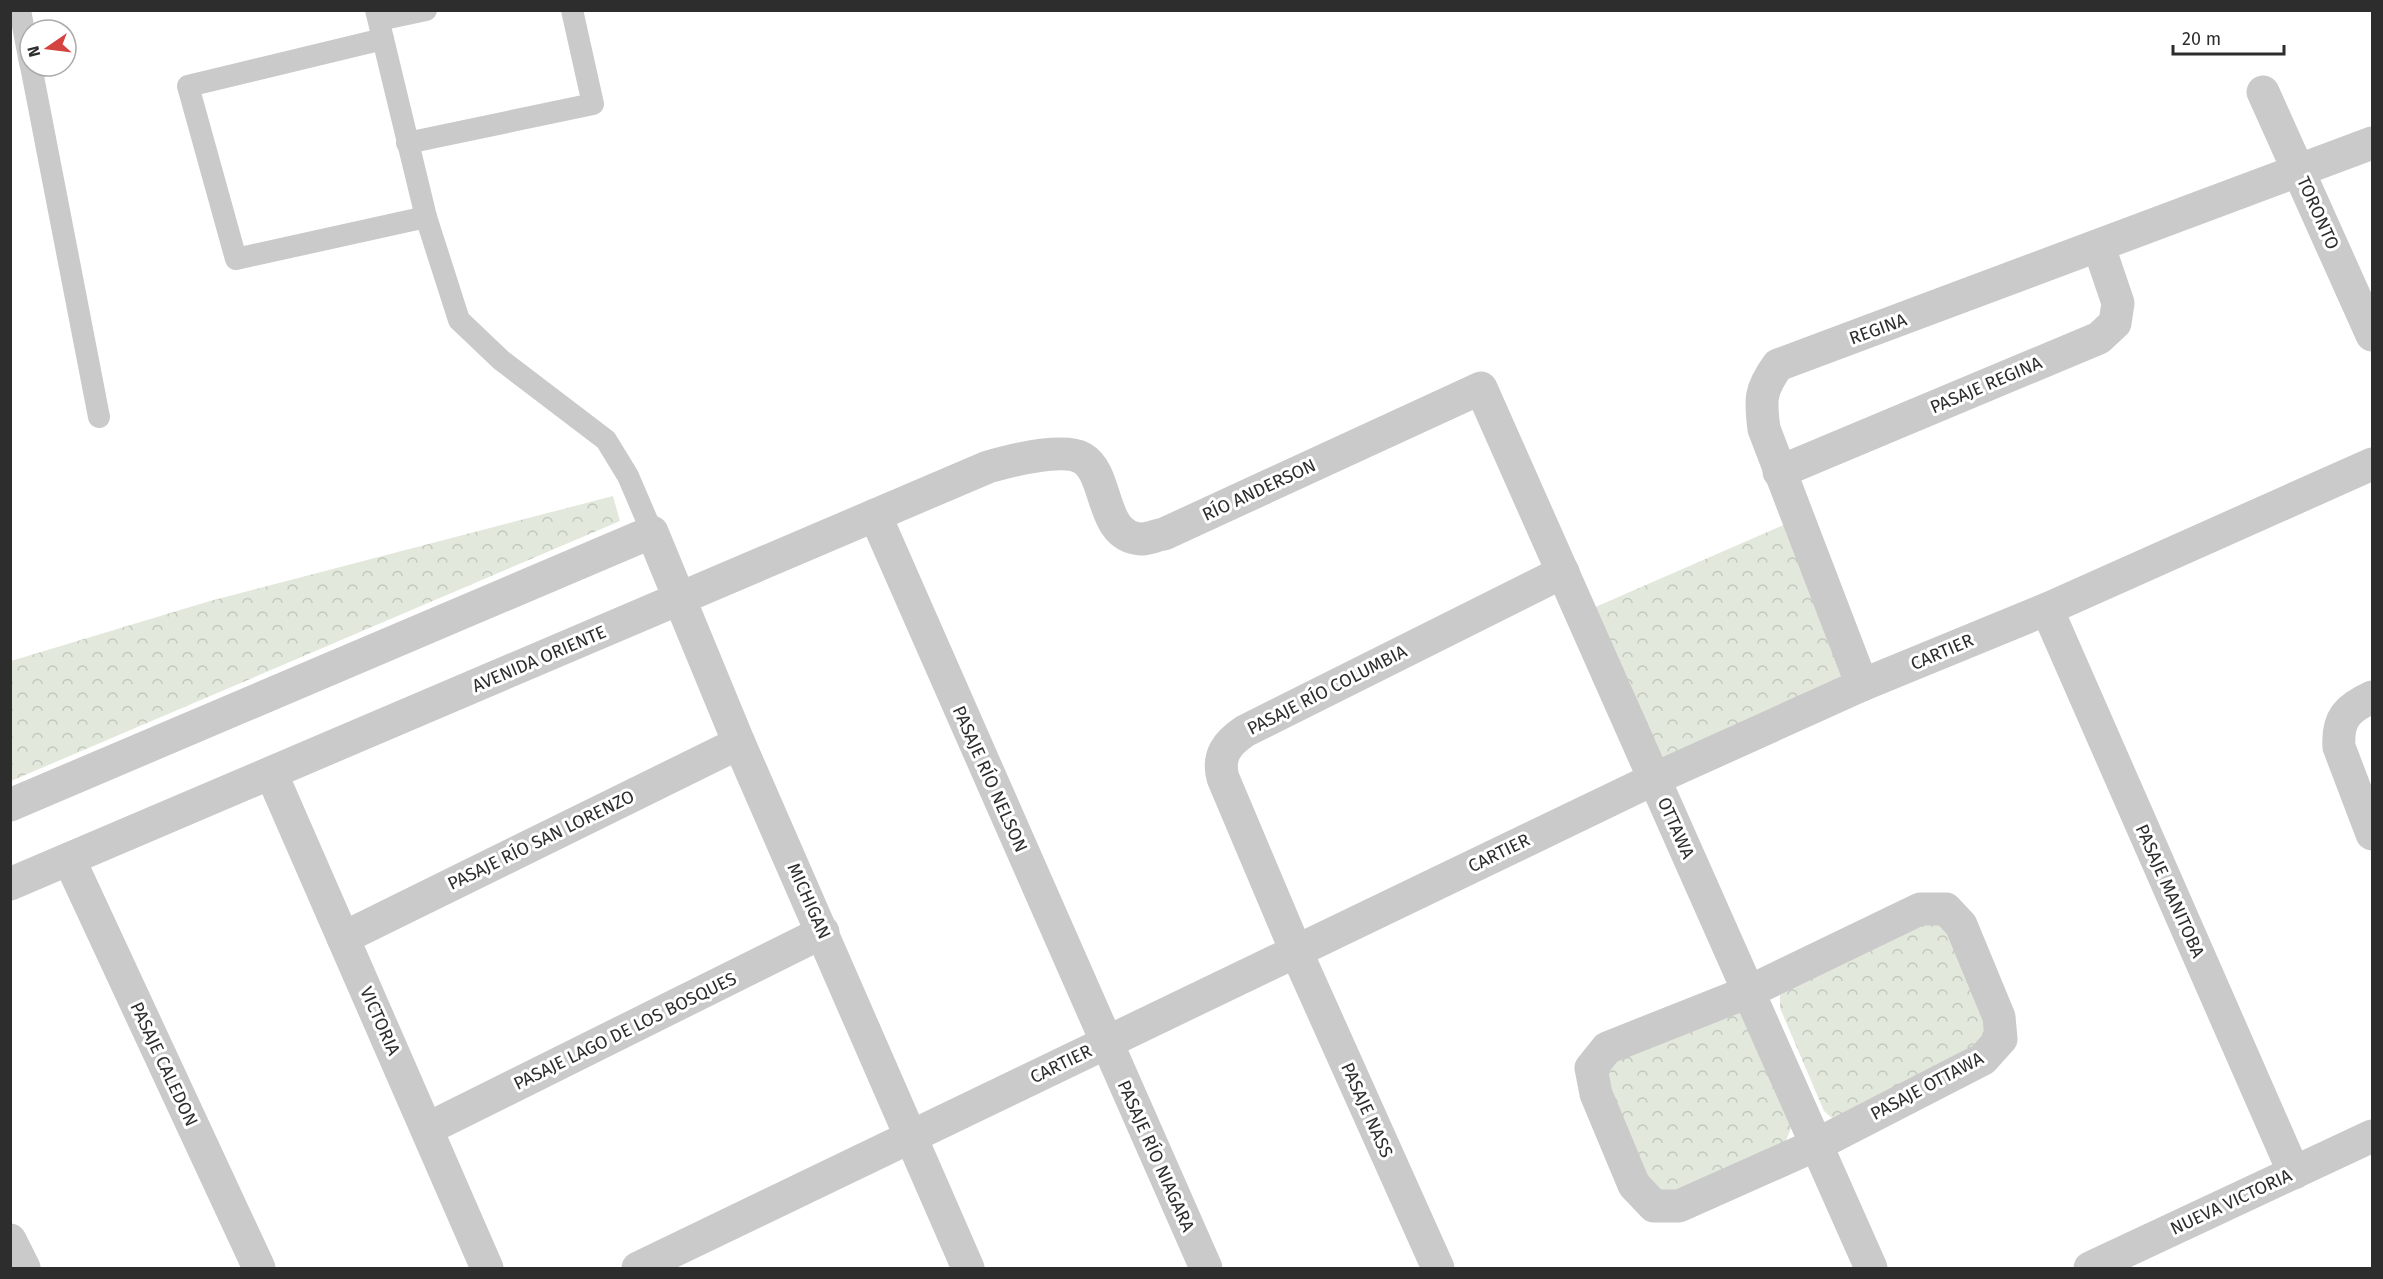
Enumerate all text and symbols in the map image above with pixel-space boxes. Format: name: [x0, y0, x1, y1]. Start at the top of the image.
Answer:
north arrow: [18, 18, 78, 78]
scale bar: [2173, 18, 2284, 56]
text: 20 m: [2182, 28, 2221, 50]
text: N: [23, 44, 44, 59]
street label: TORONTO: [2292, 173, 2344, 253]
street label: REGINA: [1846, 308, 1910, 350]
street label: PASAJE REGINA: [1927, 351, 2046, 418]
street label: RÍO ANDERSON: [1198, 453, 1319, 526]
street label: AVENIDA ORIENTE: [469, 621, 609, 697]
street label: CARTIER: [1907, 629, 1977, 675]
street label: PASAJE RÍO COLUMBIA: [1243, 639, 1411, 740]
street label: PASAJE RÍO NELSON: [948, 702, 1033, 856]
street label: PASAJE RÍO SAN LORENZO: [444, 784, 638, 895]
street label: OTTAWA: [1653, 794, 1700, 863]
street label: PASAJE MANITOBA: [2131, 821, 2210, 962]
street label: CARTIER: [1464, 829, 1534, 877]
street label: MICHIGAN: [782, 860, 836, 942]
street label: PASAJE LAGO DE LOS BOSQUES: [510, 967, 740, 1095]
street label: VICTORIA: [355, 983, 405, 1059]
street label: PASAJE CALEDON: [126, 998, 202, 1130]
street label: CARTIER: [1026, 1040, 1096, 1088]
street label: PASAJE OTTAWA: [1867, 1047, 1988, 1125]
street label: PASAJE NASS: [1336, 1059, 1398, 1161]
street label: PASAJE RÍO NIAGARA: [1113, 1076, 1201, 1236]
street label: NUEVA VICTORIA: [2167, 1164, 2296, 1240]

